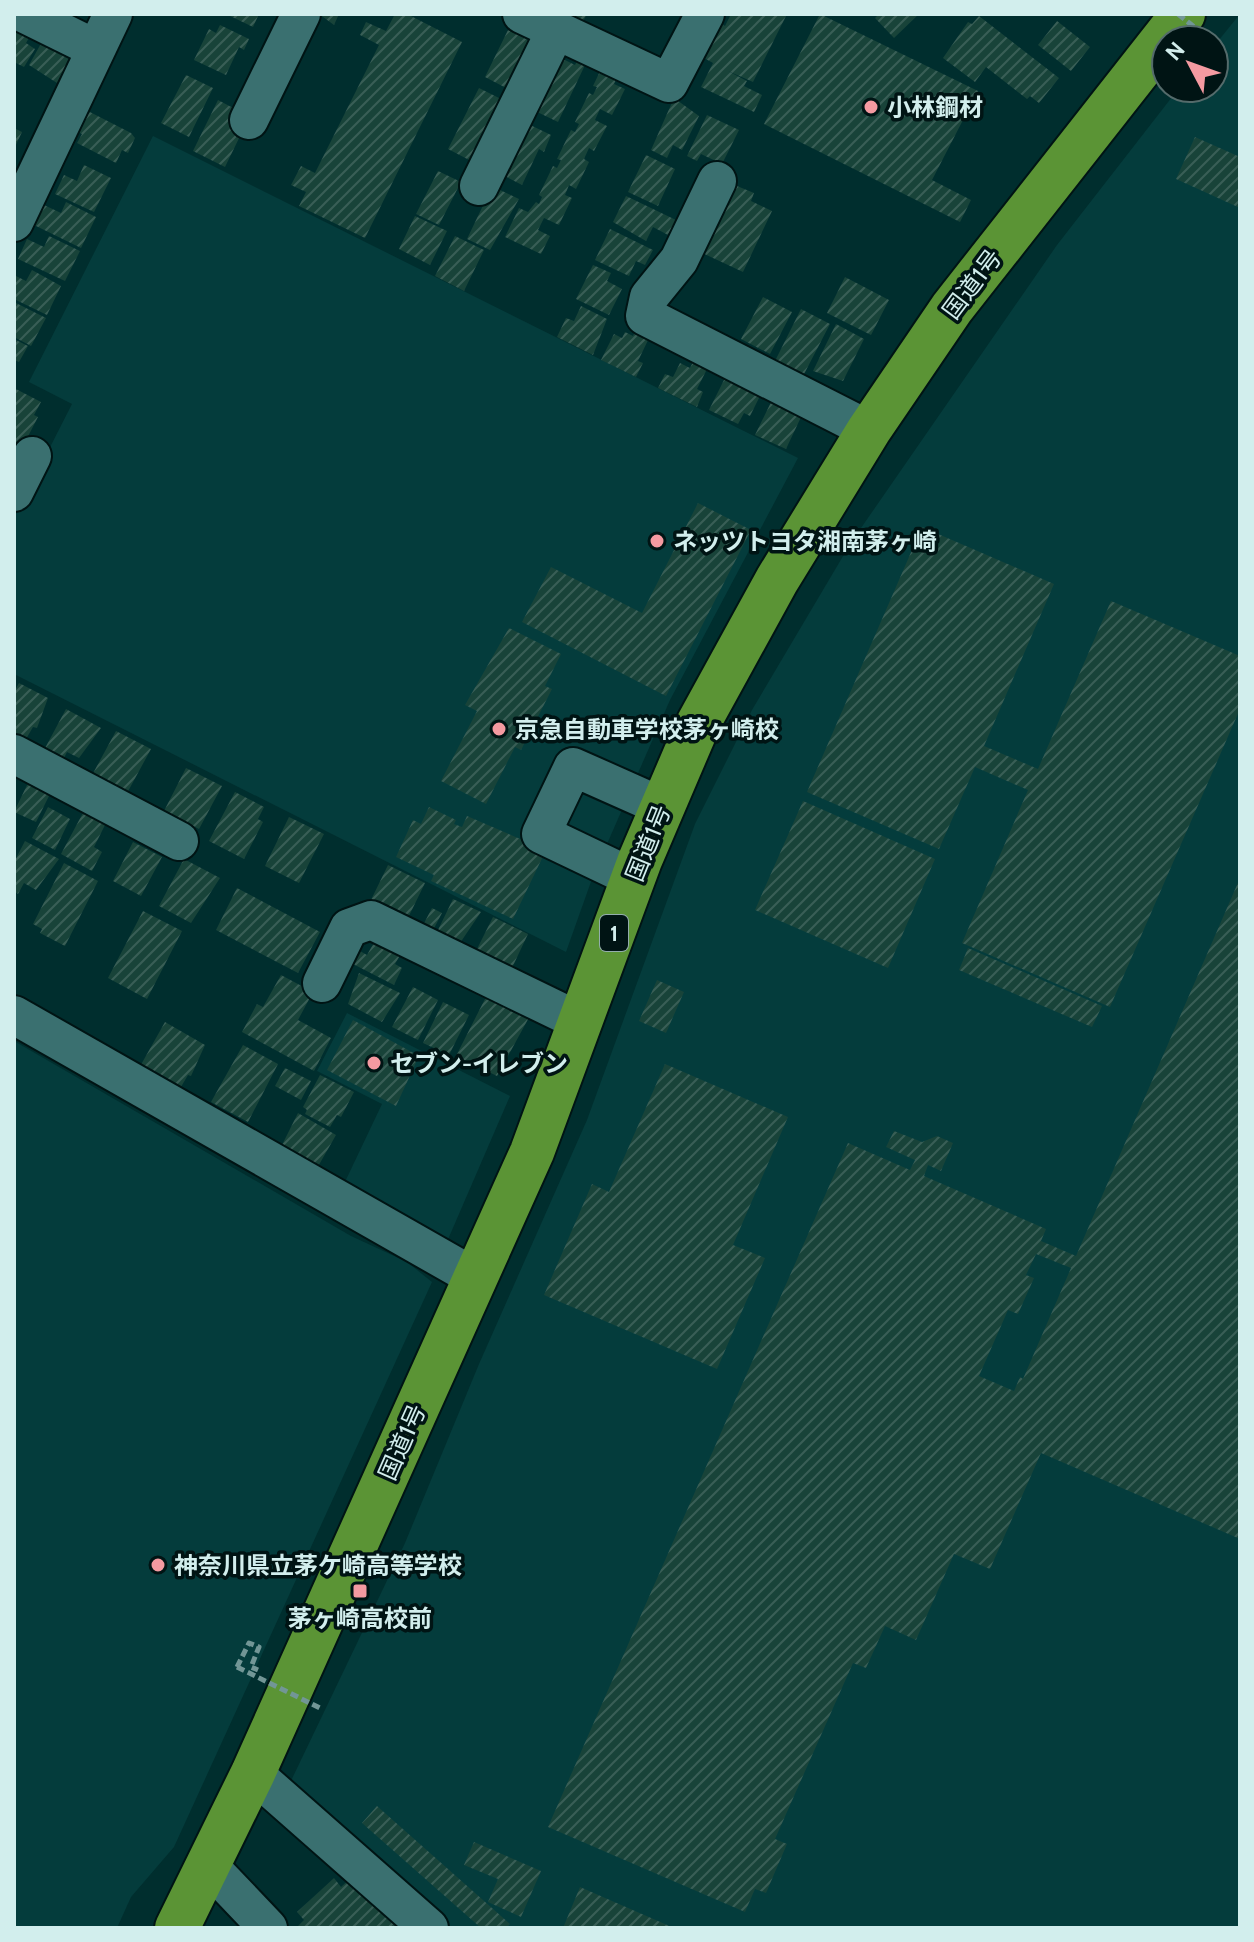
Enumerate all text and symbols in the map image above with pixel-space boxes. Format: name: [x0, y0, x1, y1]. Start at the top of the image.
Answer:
north arrow: [1150, 24, 1230, 104]
text: N: [1160, 36, 1191, 66]
place label: 小林鋼材: [887, 93, 983, 122]
marker: 小林鋼材: [862, 98, 880, 116]
street label: 国道1号: [936, 243, 1008, 325]
place label: ネッツトヨタ湘南茅ヶ崎: [673, 527, 937, 556]
marker: ネッツトヨタ湘南茅ヶ崎: [648, 532, 666, 550]
place label: 京急自動車学校茅ヶ崎校: [515, 715, 779, 744]
marker: 京急自動車学校茅ヶ崎校: [490, 720, 508, 738]
street label: 国道1号: [620, 801, 676, 885]
road number: 1: [600, 915, 628, 951]
place label: セブン-イレブン: [390, 1049, 568, 1078]
marker: セブン-イレブン: [365, 1054, 383, 1072]
street label: 国道1号: [373, 1400, 431, 1484]
place label: 神奈川県立茅ケ崎高等学校: [174, 1551, 462, 1580]
marker: 神奈川県立茅ケ崎高等学校: [149, 1556, 167, 1574]
marker: 茅ヶ崎高校前: [351, 1582, 369, 1600]
place label: 茅ヶ崎高校前: [288, 1604, 432, 1633]

